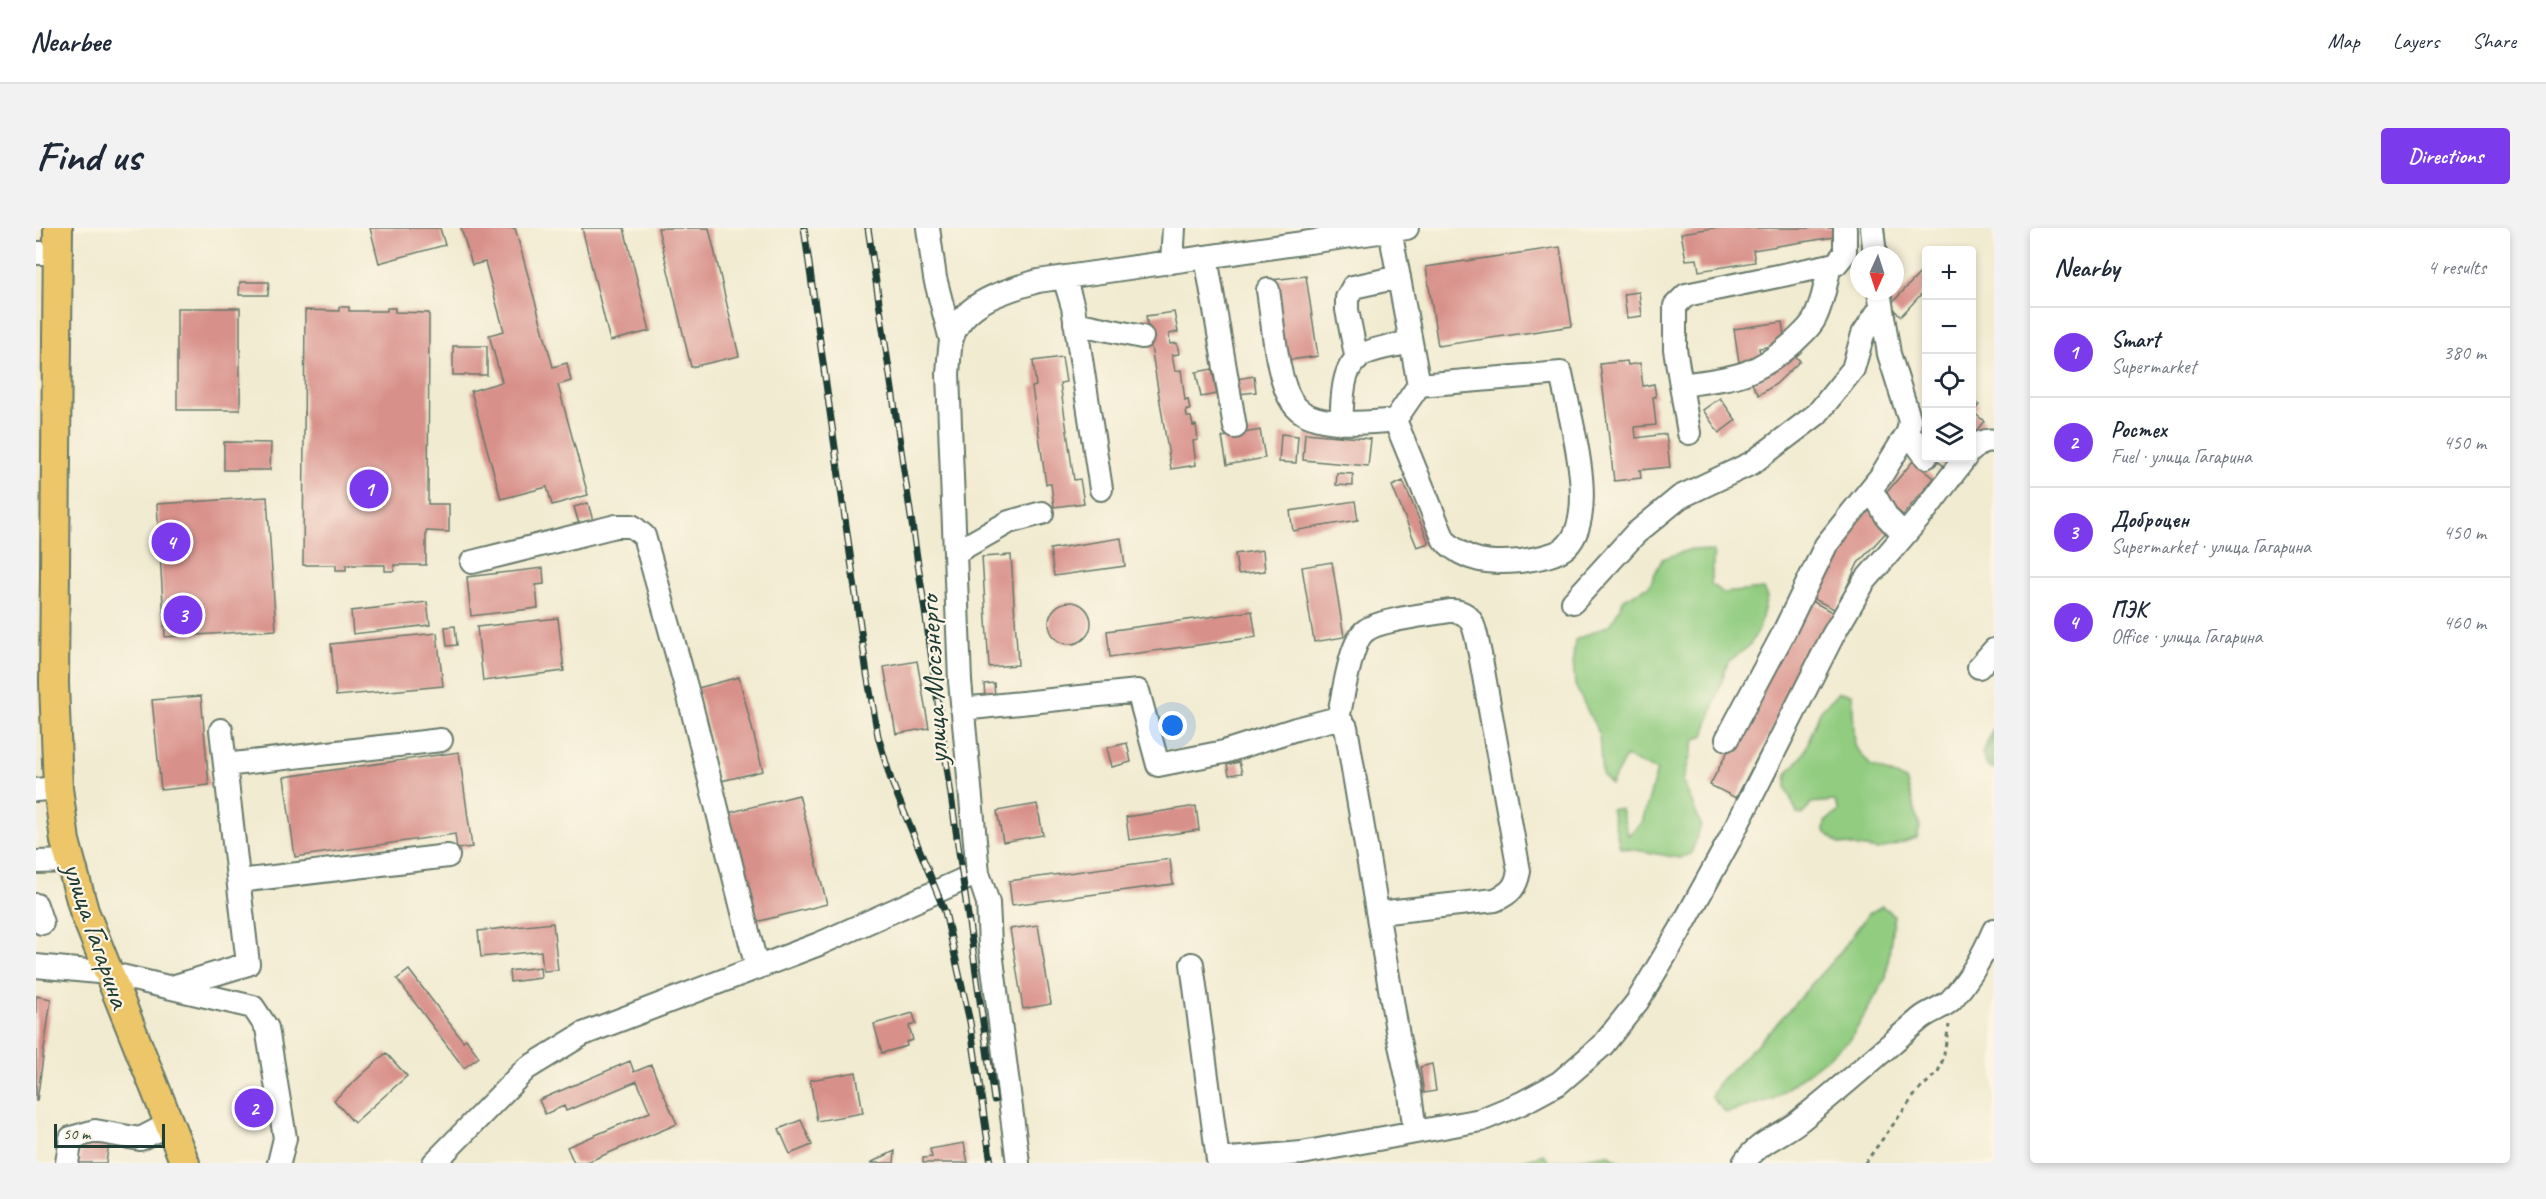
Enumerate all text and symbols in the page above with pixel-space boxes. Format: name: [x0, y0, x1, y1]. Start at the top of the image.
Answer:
text: Nearbee: [30, 24, 110, 59]
text: Map: [2327, 28, 2360, 54]
text: Layers: [2393, 28, 2439, 54]
text: Share: [2472, 28, 2516, 54]
button: Directions: [2381, 128, 2510, 184]
text: Find us: [36, 130, 141, 183]
north arrow: [1850, 246, 1904, 300]
map controls: [1922, 246, 1976, 462]
button: +: [1922, 246, 1976, 300]
text: Nearby: [2054, 251, 2119, 284]
text: 4 results: [2427, 255, 2486, 280]
button: −: [1922, 300, 1976, 354]
text: Smart: [2111, 326, 2159, 354]
text: 1: [2069, 340, 2078, 365]
text: 380 m: [2443, 340, 2486, 365]
button: locate: [1922, 354, 1976, 408]
text: Supermarket: [2111, 354, 2196, 379]
button: layers: [1922, 408, 1976, 462]
text: Ростех: [2111, 416, 2167, 444]
text: 2: [2069, 430, 2078, 455]
text: 450 m: [2443, 430, 2486, 455]
text: Fuel · улица Гагарина: [2111, 444, 2252, 469]
pin: 1: [350, 466, 388, 512]
text: Доброцен: [2111, 506, 2189, 534]
pin: 4: [152, 520, 190, 564]
text: 3: [2069, 520, 2078, 545]
text: 450 m: [2443, 520, 2486, 545]
text: Supermarket · улица Гагарина: [2111, 534, 2311, 559]
street label: улица Мосэнерго: [909, 591, 957, 768]
pin: 3: [164, 592, 202, 638]
text: ПЭК: [2111, 596, 2147, 624]
text: 4: [2069, 610, 2078, 635]
text: 460 m: [2443, 610, 2486, 635]
text: Office · улица Гагарина: [2111, 624, 2262, 649]
your location: [1158, 711, 1187, 740]
street label: улица Гагарина: [54, 855, 140, 1015]
pin: 2: [234, 1086, 274, 1130]
scale bar: [54, 1121, 165, 1148]
text: 50 m: [63, 1124, 90, 1144]

